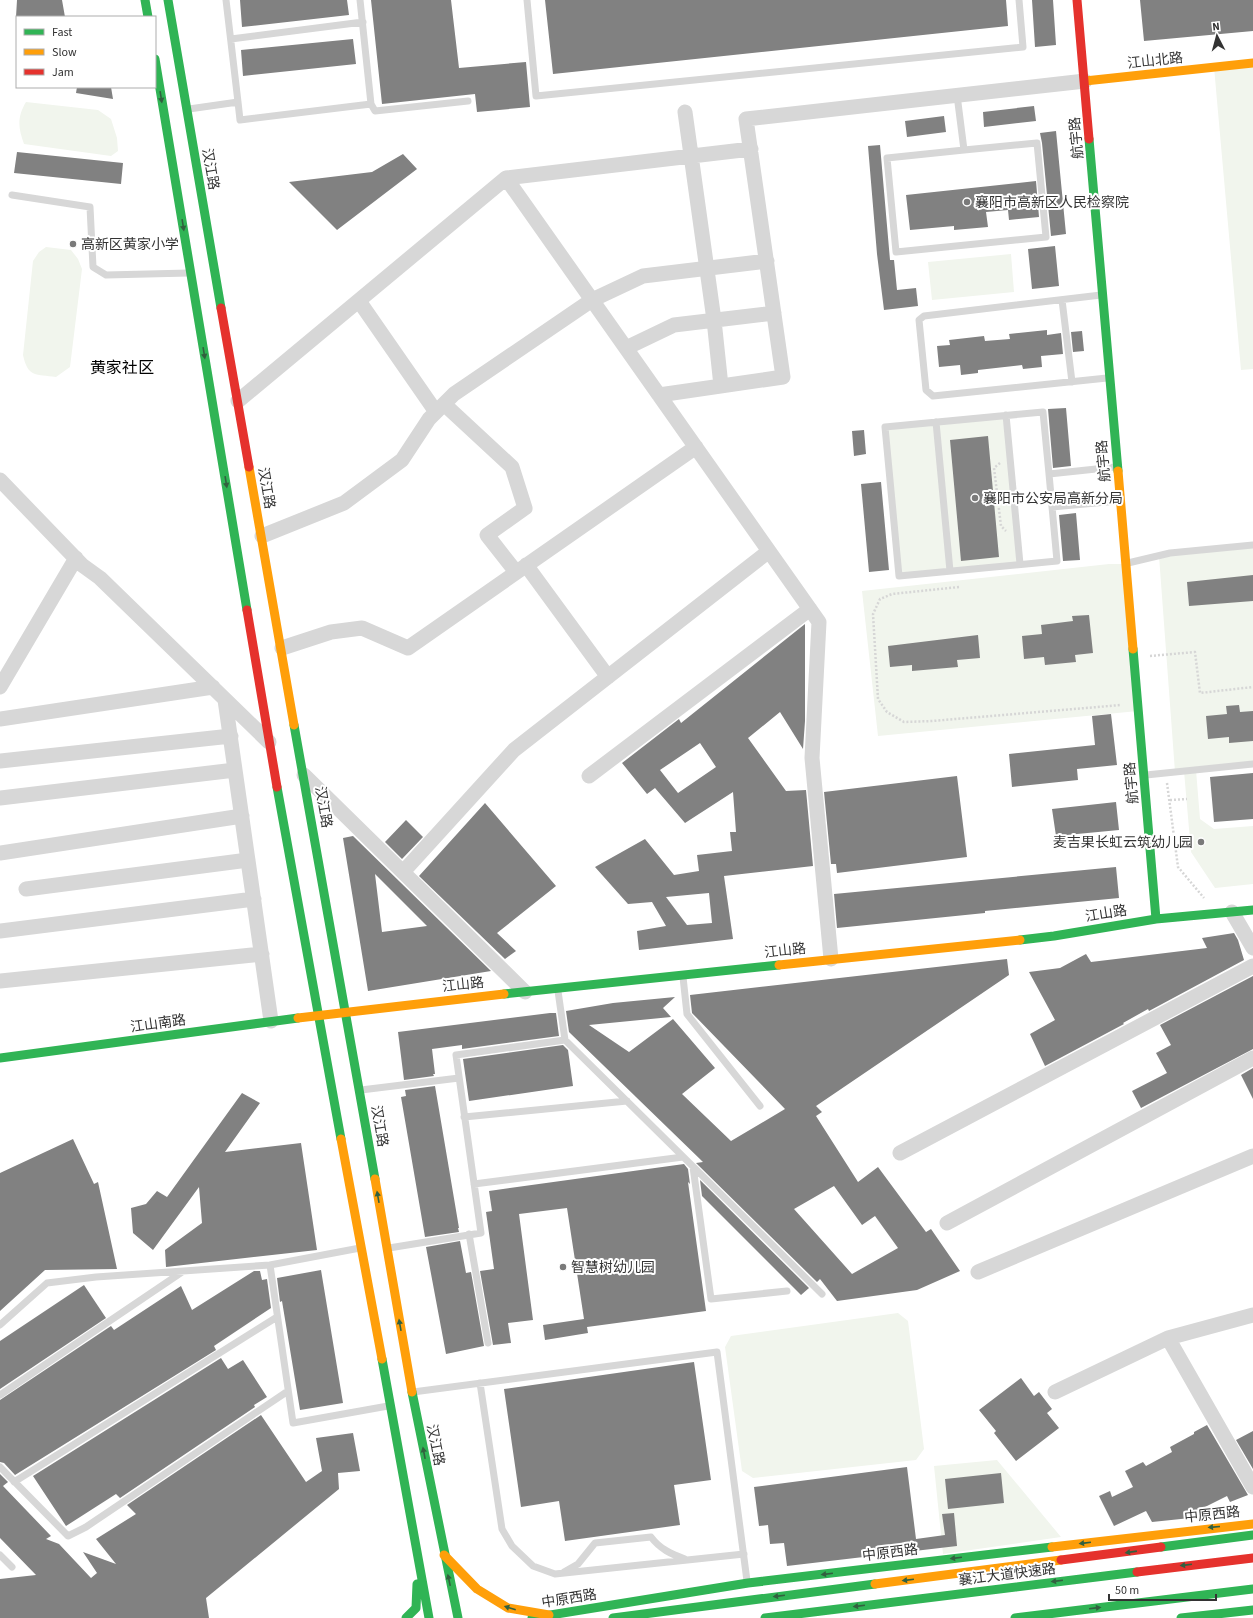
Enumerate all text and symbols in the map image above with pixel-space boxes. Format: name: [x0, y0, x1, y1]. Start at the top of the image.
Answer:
legend: [16, 16, 156, 88]
north arrow: [1197, 16, 1237, 56]
text: N: [1212, 19, 1220, 34]
text: Fast: [52, 24, 72, 41]
text: Slow: [52, 44, 77, 61]
street label: 江山北路: [1126, 48, 1184, 74]
text: Jam: [52, 64, 74, 81]
one-way arrow: [159, 91, 165, 103]
street label: 航宇路: [1065, 116, 1089, 160]
street label: 汉江路: [197, 147, 224, 192]
place label: 襄阳市高新区人民检察院: [975, 193, 1129, 213]
marker: 襄阳市高新区人民检察院: [962, 197, 972, 207]
one-way arrow: [180, 219, 186, 231]
place label: 高新区黄家小学: [81, 235, 179, 255]
marker: 高新区黄家小学: [68, 239, 78, 249]
one-way arrow: [201, 347, 207, 360]
district label: 黄家社区: [90, 357, 154, 379]
street label: 航宇路: [1092, 439, 1116, 483]
street label: 汉江路: [253, 466, 280, 511]
one-way arrow: [223, 476, 229, 488]
place label: 襄阳市公安局高新分局: [983, 489, 1123, 509]
marker: 襄阳市公安局高新分局: [970, 493, 980, 503]
street label: 航宇路: [1120, 761, 1144, 805]
street label: 汉江路: [310, 785, 337, 830]
place label: 麦吉果长虹云筑幼儿园: [1053, 833, 1193, 853]
marker: 麦吉果长虹云筑幼儿园: [1196, 837, 1206, 847]
street label: 江山路: [1084, 901, 1128, 927]
street label: 江山路: [763, 939, 807, 963]
street label: 江山路: [441, 973, 485, 997]
street label: 江山南路: [129, 1010, 187, 1038]
street label: 汉江路: [366, 1104, 393, 1149]
one-way arrow: [375, 1190, 381, 1203]
place label: 智慧树幼儿园: [571, 1258, 655, 1278]
marker: 智慧树幼儿园: [558, 1262, 568, 1272]
one-way arrow: [397, 1319, 403, 1331]
street label: 汉江路: [421, 1423, 449, 1468]
one-way arrow: [420, 1446, 426, 1459]
street label: 中原西路: [1183, 1502, 1241, 1528]
one-way arrow: [1208, 1524, 1220, 1531]
street label: 中原西路: [861, 1540, 919, 1566]
one-way arrow: [1079, 1540, 1091, 1546]
one-way arrow: [1125, 1549, 1137, 1555]
one-way arrow: [950, 1555, 962, 1561]
street label: 襄江大道快速路: [957, 1559, 1057, 1591]
one-way arrow: [1180, 1562, 1193, 1569]
one-way arrow: [821, 1571, 833, 1577]
one-way arrow: [446, 1574, 452, 1586]
scale bar: [1109, 1576, 1216, 1602]
one-way arrow: [902, 1577, 914, 1583]
one-way arrow: [1051, 1578, 1064, 1585]
text: 50 m: [1115, 1582, 1139, 1599]
street label: 中原西路: [540, 1585, 598, 1613]
one-way arrow: [773, 1593, 785, 1600]
one-way arrow: [853, 1603, 865, 1609]
one-way arrow: [504, 1605, 516, 1611]
one-way arrow: [1089, 1605, 1102, 1611]

